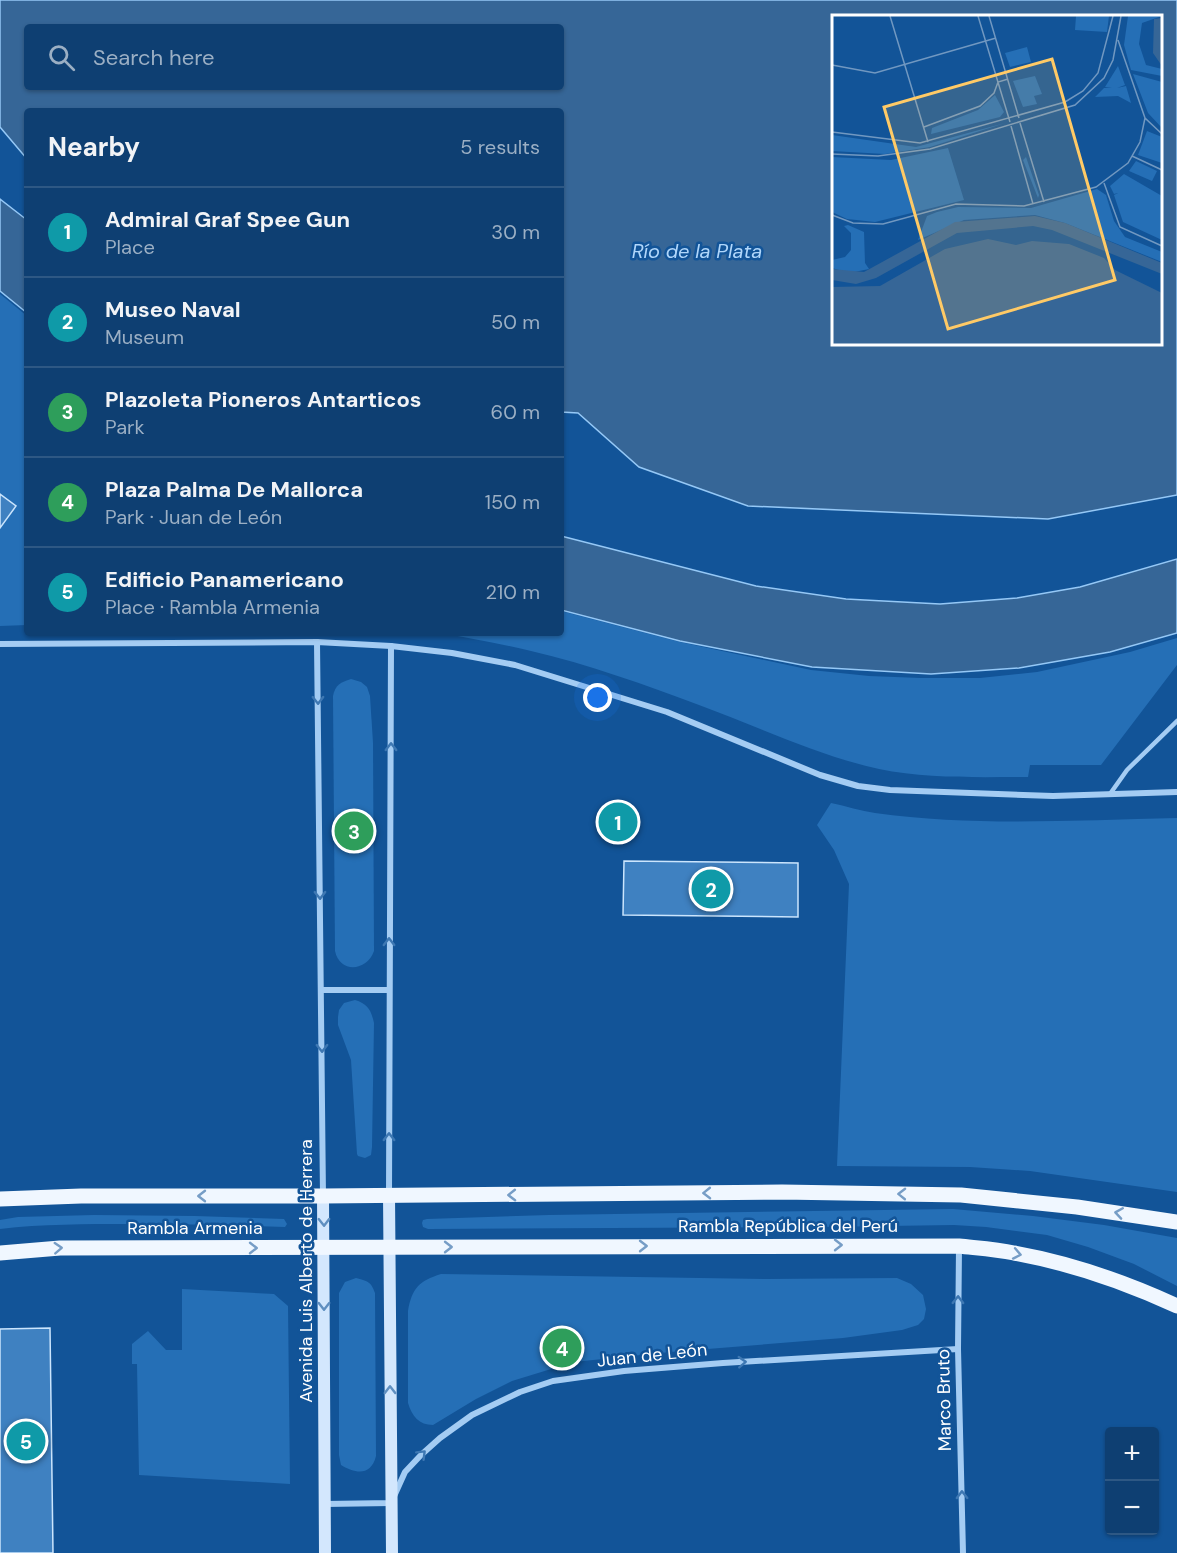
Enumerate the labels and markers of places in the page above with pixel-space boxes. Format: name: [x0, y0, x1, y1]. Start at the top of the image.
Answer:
pin: 1: [598, 800, 638, 844]
pin: 3: [334, 808, 374, 854]
pin: 2: [692, 866, 730, 912]
pin: 4: [542, 1326, 582, 1370]
pin: 5: [6, 1418, 46, 1464]

